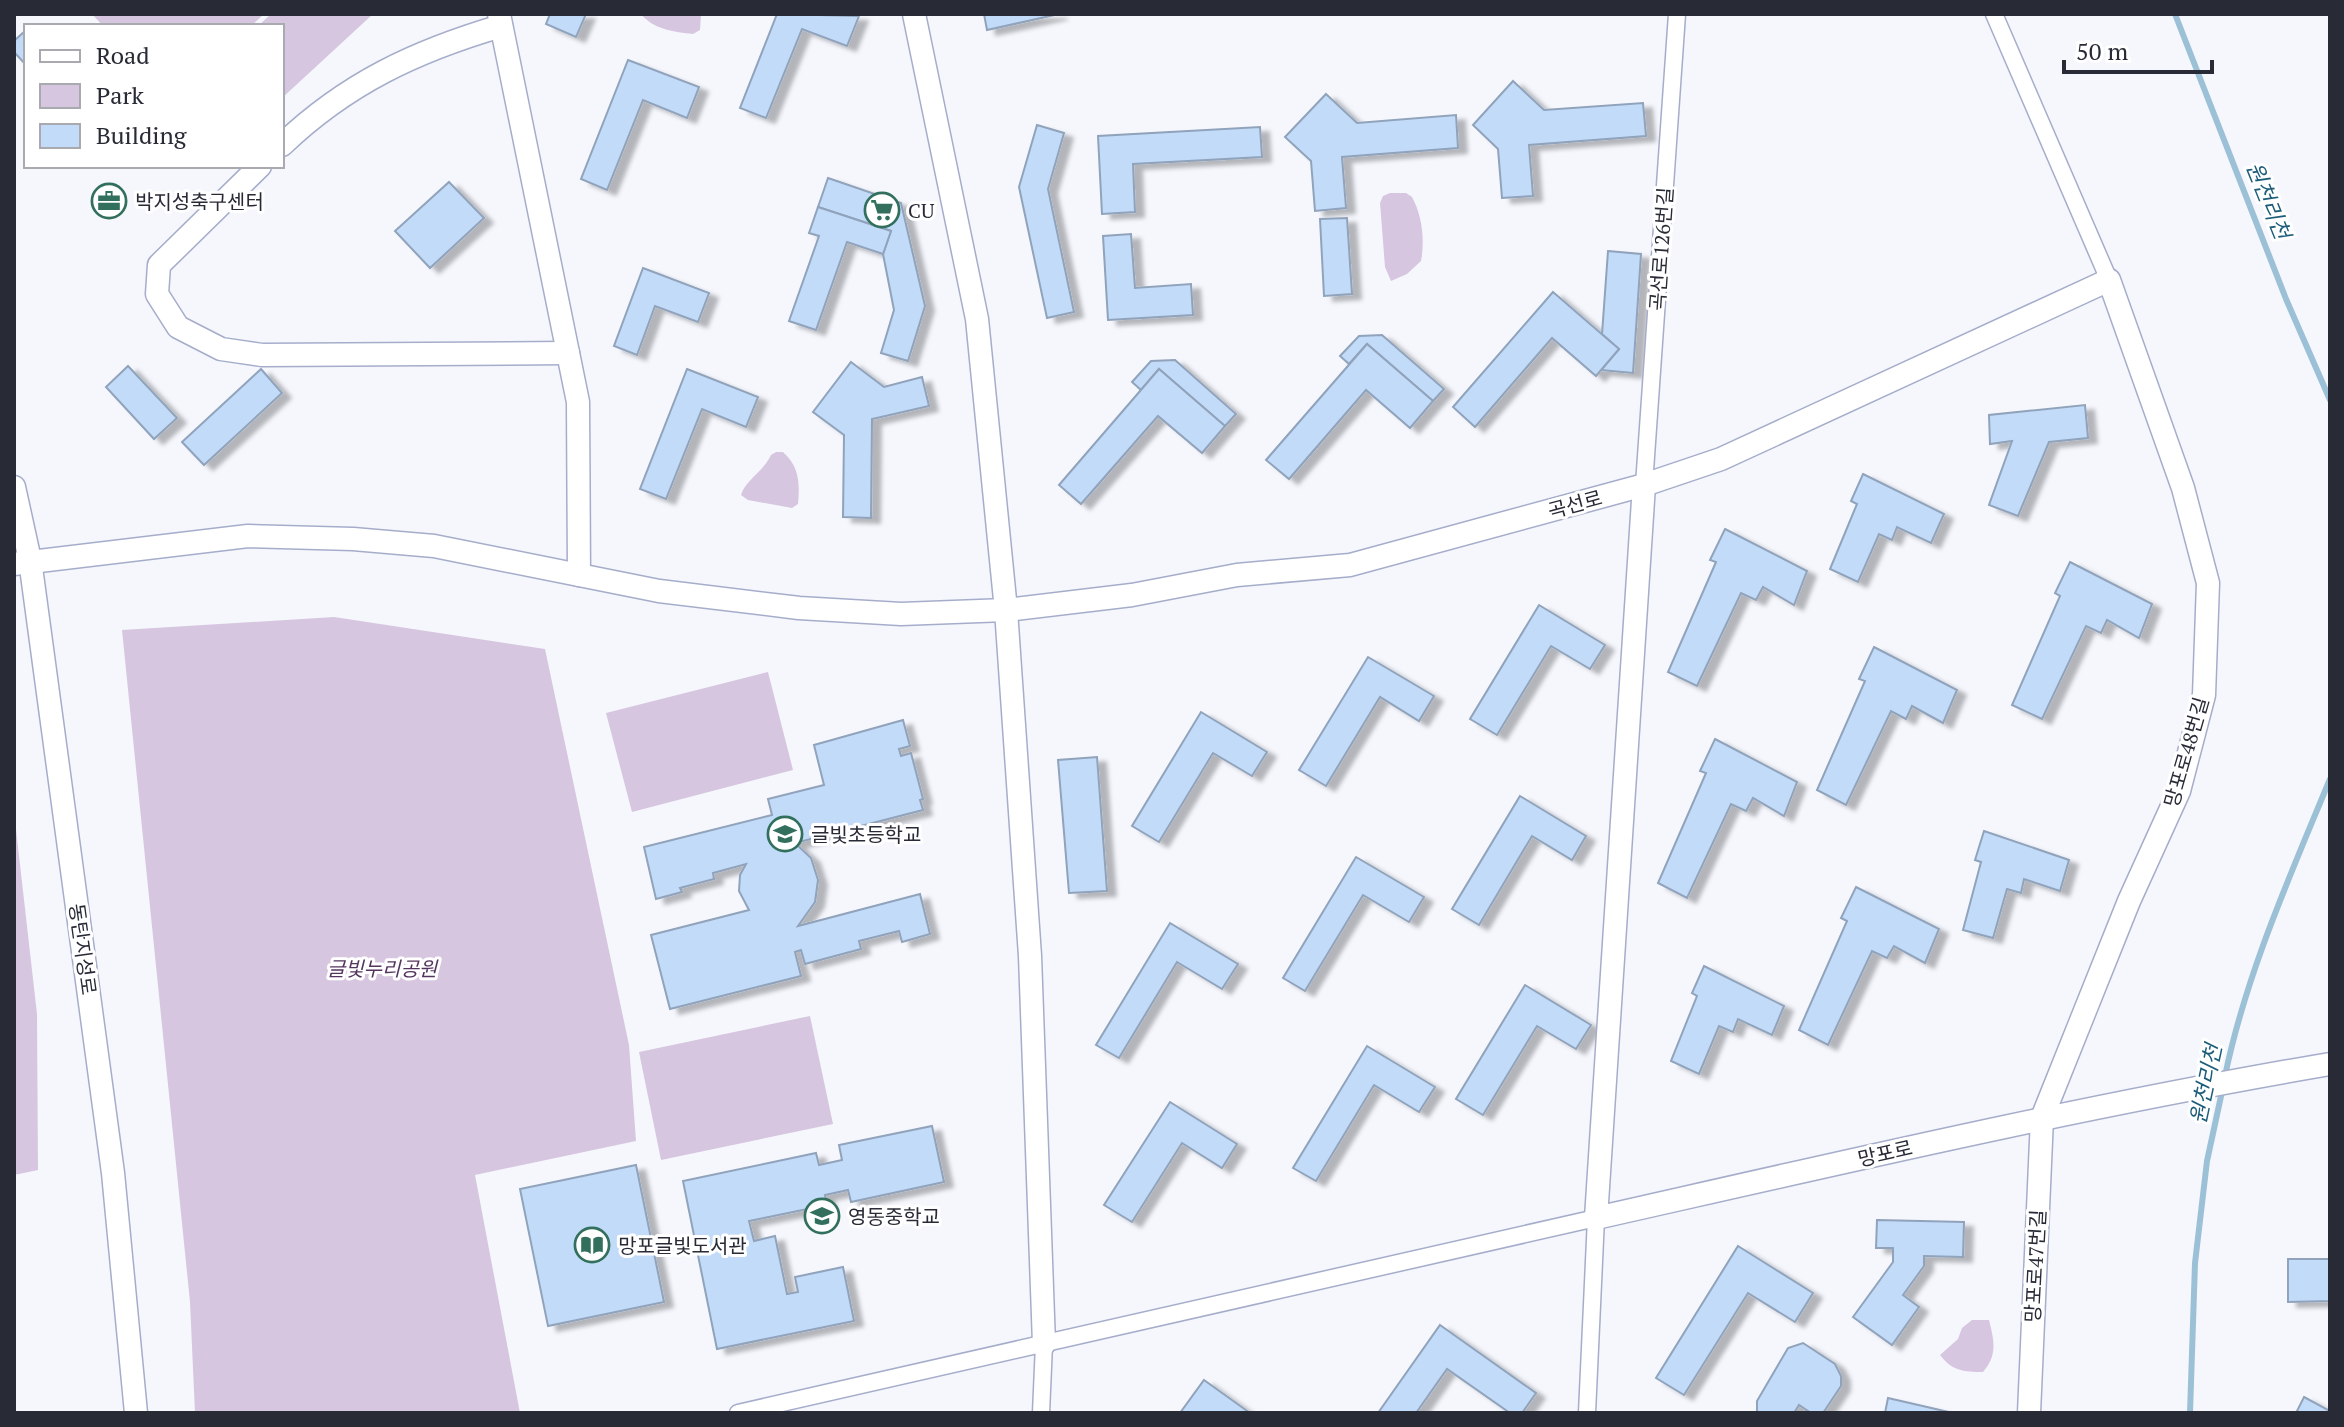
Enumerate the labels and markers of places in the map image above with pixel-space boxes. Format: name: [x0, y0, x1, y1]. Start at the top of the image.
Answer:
office icon: 박지성축구센터: [90, 182, 128, 220]
place label: 박지성축구센터: [135, 188, 264, 215]
supermarket icon: CU: [863, 191, 901, 229]
place label: CU: [908, 197, 935, 224]
school or university icon: 글빛초등학교: [766, 815, 804, 853]
place label: 글빛초등학교: [811, 821, 921, 848]
school or university icon: 영동중학교: [803, 1197, 841, 1235]
place label: 영동중학교: [848, 1203, 940, 1230]
library icon: 망포글빛도서관: [573, 1226, 611, 1264]
place label: 망포글빛도서관: [618, 1232, 747, 1259]

